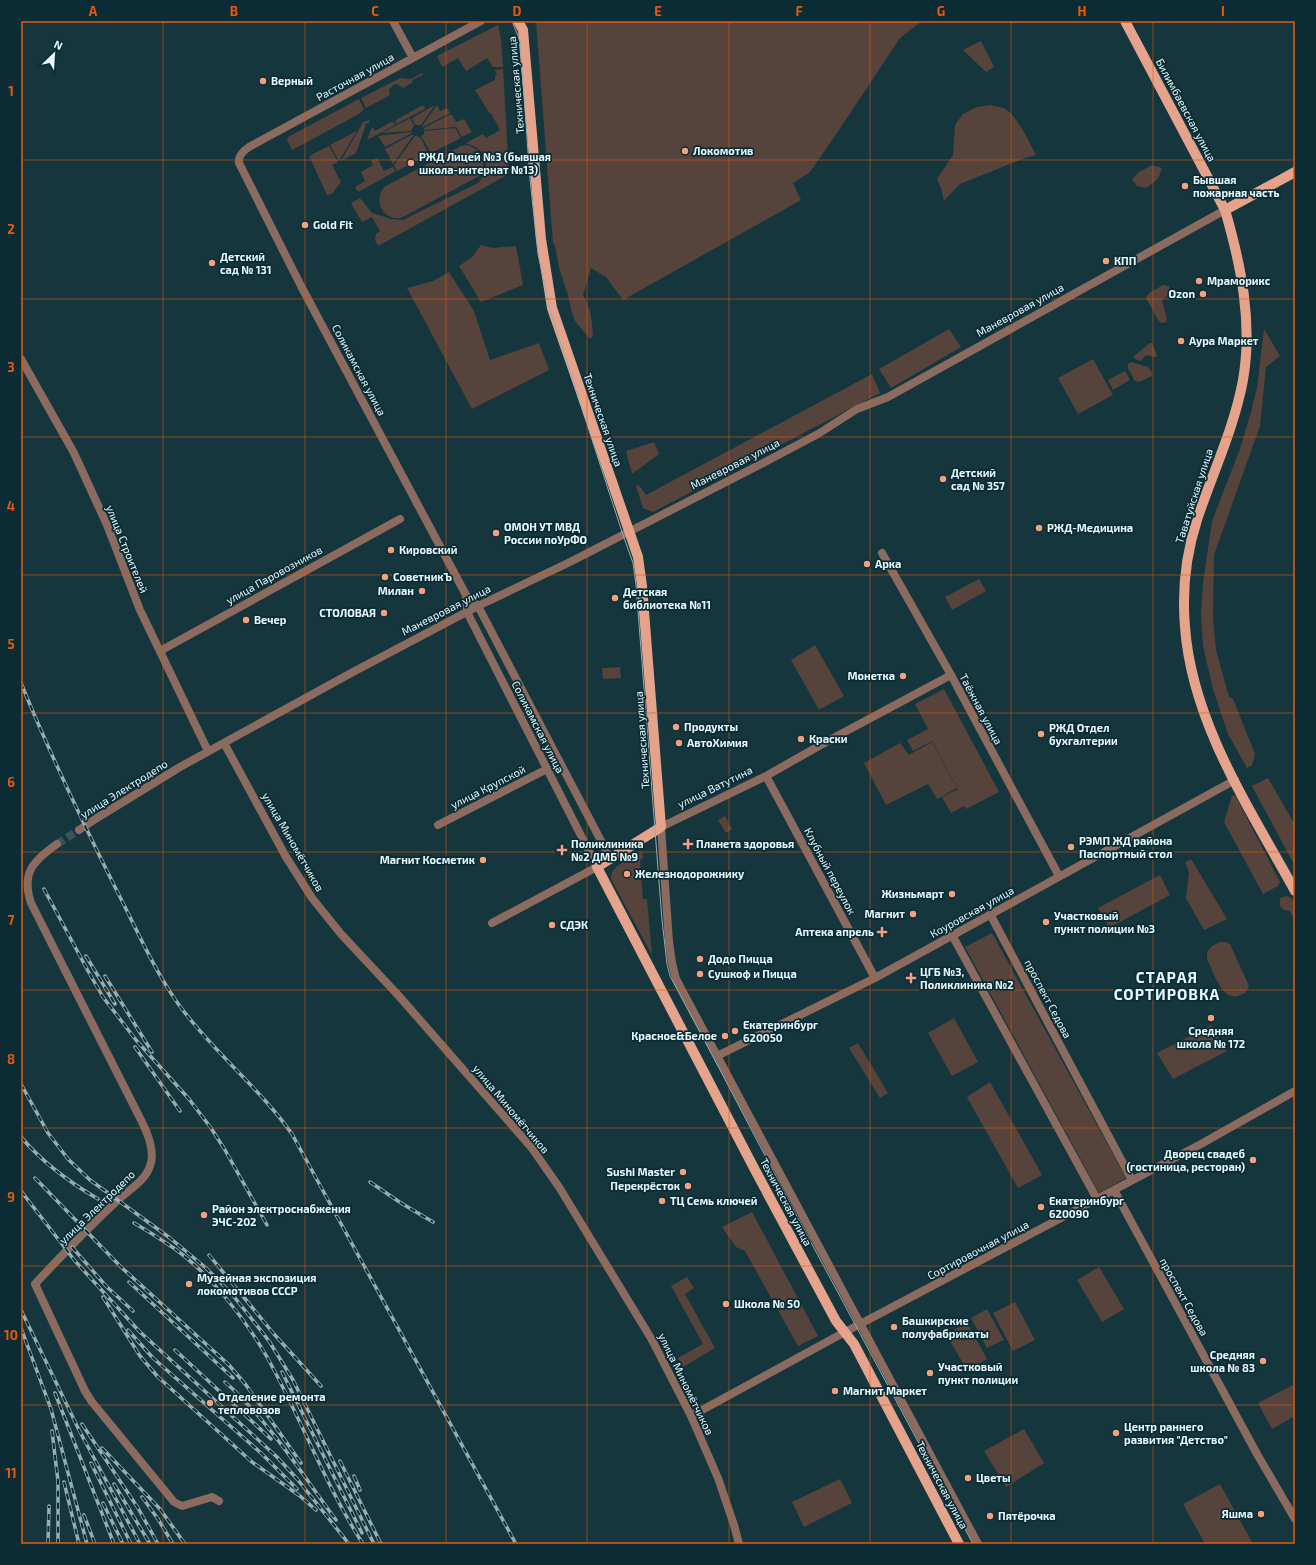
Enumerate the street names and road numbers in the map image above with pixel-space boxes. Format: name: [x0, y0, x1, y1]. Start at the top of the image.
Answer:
street label: Техническая улица: [505, 36, 527, 134]
street label: Расточная улица: [314, 50, 396, 104]
street label: Билимбаевская улица: [1153, 56, 1219, 164]
street label: Маневровая улица: [974, 280, 1066, 340]
street label: Соликамская улица: [329, 322, 389, 418]
street label: Техническая улица: [580, 371, 626, 469]
street label: Маневровая улица: [688, 435, 782, 493]
street label: Таватуйская улица: [1172, 447, 1216, 545]
street label: улица Строителей: [103, 503, 151, 595]
street label: улица Паровозников: [223, 543, 325, 607]
street label: Маневровая улица: [399, 581, 493, 639]
street label: Таёжная улица: [956, 671, 1006, 747]
street label: Соликамская улица: [509, 679, 567, 775]
street label: Техническая улица: [632, 691, 652, 789]
street label: улица Электродепо: [78, 756, 170, 822]
street label: улица Крупской: [448, 762, 528, 812]
street label: улица Ватутина: [675, 763, 755, 811]
street label: улица Миномётчиков: [259, 790, 327, 894]
street label: Клубный переулок: [801, 825, 859, 917]
street label: Коуровская улица: [928, 883, 1016, 941]
street label: проспект Седова: [1022, 957, 1075, 1040]
street label: улица Миномётчиков: [470, 1062, 552, 1156]
street label: Техническая улица: [757, 1155, 815, 1249]
street label: улица Электродепо: [56, 1167, 138, 1247]
street label: Сортировочная улица: [925, 1217, 1031, 1283]
street label: проспект Седова: [1158, 1255, 1211, 1338]
street label: улица Миномётчиков: [655, 1331, 717, 1437]
street label: Техническая улица: [913, 1438, 971, 1532]

